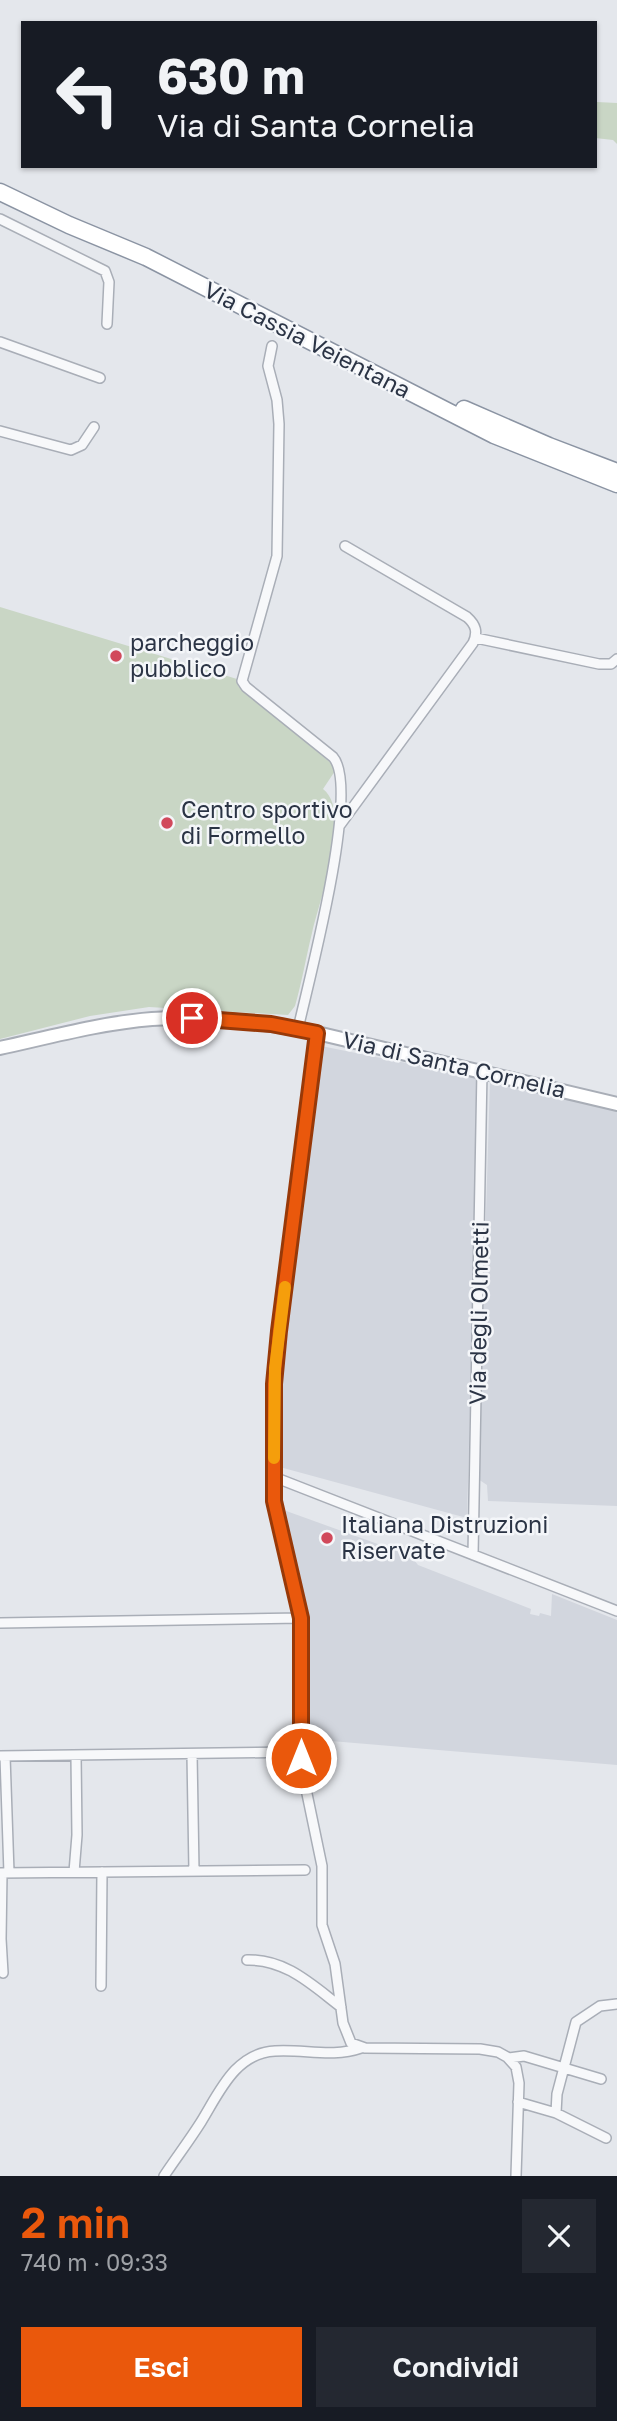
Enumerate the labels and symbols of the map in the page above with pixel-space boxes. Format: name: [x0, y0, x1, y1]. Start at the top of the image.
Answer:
street label: Via Cassia Veientana: [199, 275, 416, 403]
place label: parcheggio pubblico: [130, 628, 254, 682]
marker: parcheggio pubblico: [108, 648, 124, 664]
place label: Centro sportivo di Formello: [181, 795, 353, 849]
marker: Centro sportivo di Formello: [159, 815, 175, 831]
pin: [162, 988, 222, 1048]
street label: Via di Santa Cornelia: [340, 1025, 569, 1103]
street label: Via degli Olmetti: [462, 1221, 494, 1405]
place label: Italiana Distruzioni Riservate: [341, 1510, 548, 1564]
marker: Italiana Distruzioni Riservate: [319, 1530, 335, 1546]
position arrow: [264, 1721, 338, 1795]

